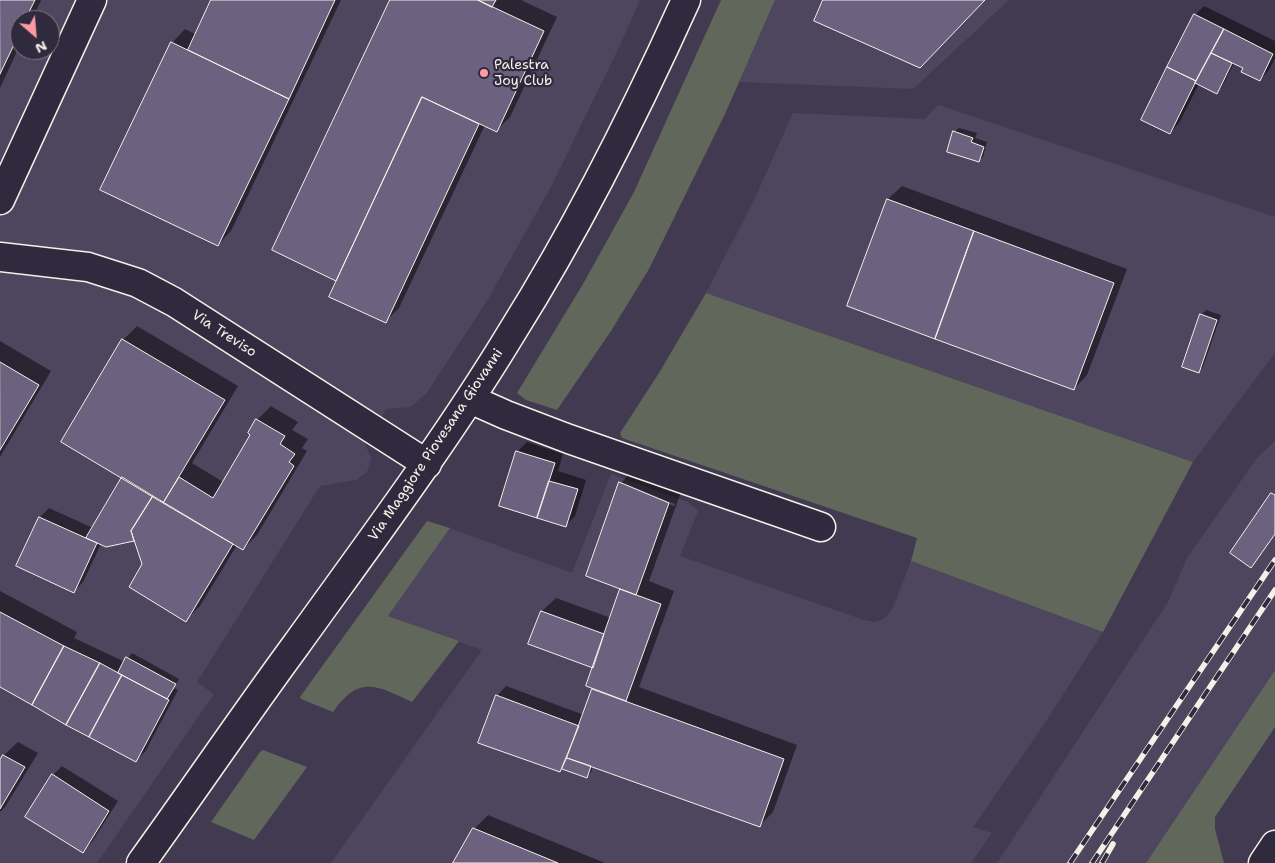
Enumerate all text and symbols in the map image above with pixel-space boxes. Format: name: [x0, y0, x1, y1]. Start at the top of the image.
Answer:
north arrow: [10, 10, 60, 60]
text: N: [32, 37, 50, 58]
place label: Palestra Joy Club: [494, 57, 552, 90]
marker: Palestra Joy Club: [478, 67, 490, 79]
street label: Via Treviso: [188, 307, 260, 361]
street label: Via Maggiore Piovesana Giovanni: [365, 346, 507, 544]

